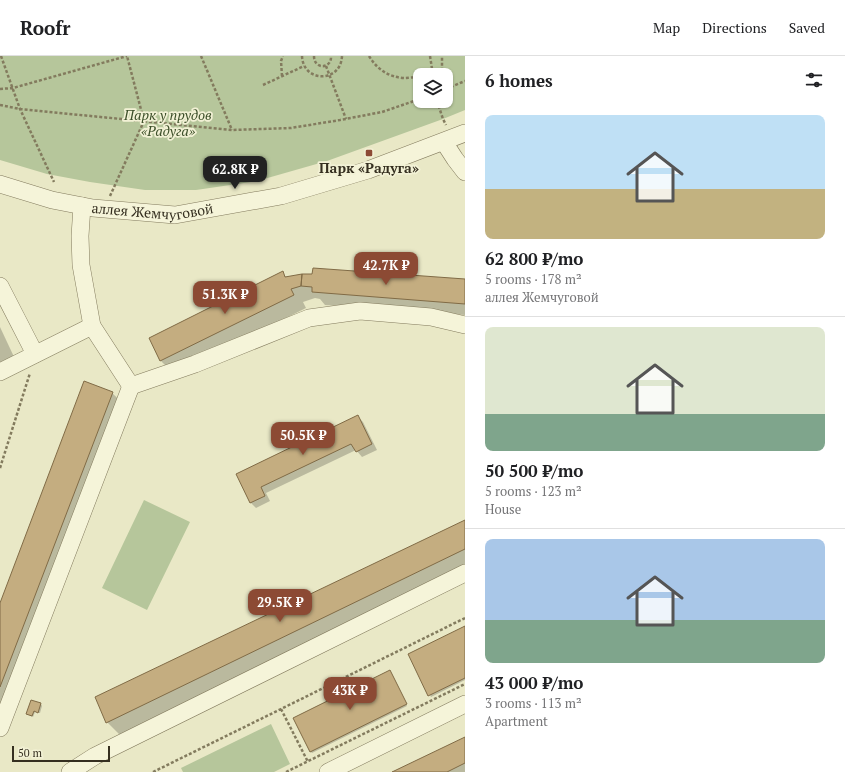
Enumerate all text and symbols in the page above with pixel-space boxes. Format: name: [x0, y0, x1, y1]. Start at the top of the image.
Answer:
text: Roofr: [20, 15, 71, 40]
text: Map: [653, 18, 680, 37]
text: Directions: [702, 18, 767, 37]
text: Saved: [789, 18, 825, 37]
map controls: [413, 68, 453, 108]
button: layers: [413, 68, 453, 108]
text: 6 homes: [485, 69, 553, 92]
icon: filters: [803, 69, 825, 91]
park label: Парк у прудов «Радуга»: [123, 105, 212, 140]
icon: home: [619, 141, 691, 213]
marker: Парк «Радуга»: [364, 148, 374, 158]
pin: 62.8K ₽: [198, 156, 272, 190]
place label: Парк «Радуга»: [319, 158, 419, 177]
text: 62.8K ₽: [212, 160, 258, 178]
street label: аллея Жемчуговой: [91, 198, 215, 224]
text: 62 800 ₽/mo: [485, 247, 583, 270]
pin: 42.7K ₽: [349, 252, 423, 286]
text: 42.7K ₽: [363, 256, 409, 274]
text: 5 rooms · 178 m²: [485, 270, 582, 288]
pin: 51.3K ₽: [188, 281, 262, 315]
text: 51.3K ₽: [202, 285, 248, 303]
text: аллея Жемчуговой: [485, 288, 599, 306]
icon: home: [619, 353, 691, 425]
pin: 50.5K ₽: [266, 422, 340, 456]
text: 50.5K ₽: [280, 426, 326, 444]
text: 50 500 ₽/mo: [485, 459, 583, 482]
text: 5 rooms · 123 m²: [485, 482, 582, 500]
text: House: [485, 500, 521, 518]
icon: home: [619, 565, 691, 637]
pin: 29.5K ₽: [243, 589, 317, 623]
text: 29.5K ₽: [257, 593, 303, 611]
text: 43 000 ₽/mo: [485, 671, 583, 694]
pin: 43K ₽: [322, 677, 378, 711]
text: 43K ₽: [333, 681, 367, 699]
text: 3 rooms · 113 m²: [485, 694, 582, 712]
text: Apartment: [485, 712, 548, 730]
scale bar: [12, 744, 110, 763]
text: 50 m: [18, 746, 42, 760]

